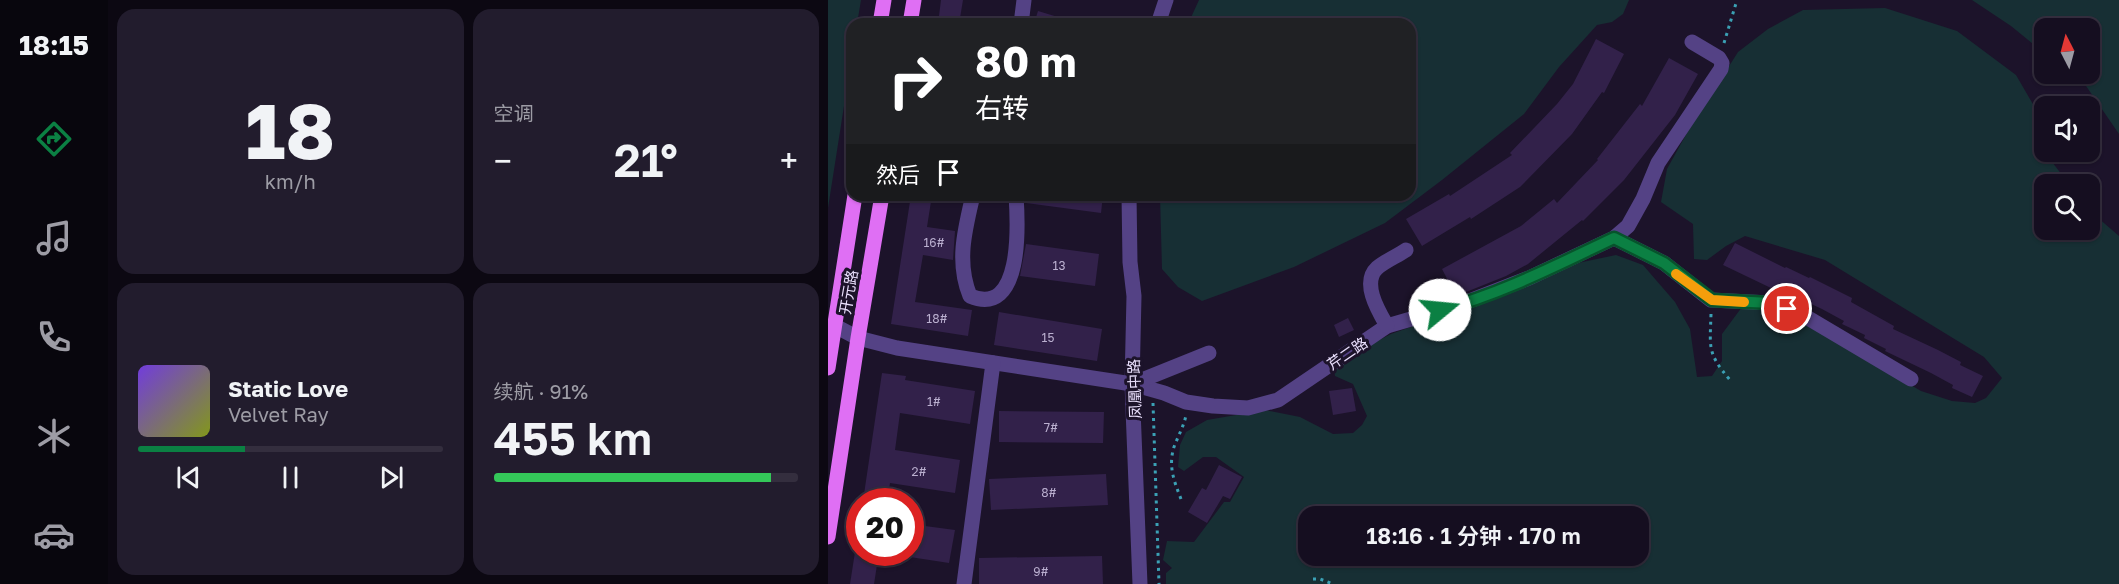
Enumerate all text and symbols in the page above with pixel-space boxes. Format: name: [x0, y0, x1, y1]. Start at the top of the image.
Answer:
north arrow: [2034, 18, 2100, 84]
map controls: [2034, 18, 2100, 240]
text: 18:15: [19, 29, 89, 61]
text: 80 m: [975, 36, 1076, 86]
icon: right: [876, 42, 954, 120]
text: 18: [245, 83, 335, 176]
text: 右转: [975, 92, 1029, 124]
button: sound: [2034, 96, 2100, 162]
text: 空调: [494, 101, 534, 125]
icon: directions: [33, 118, 75, 160]
text: 21°: [614, 133, 678, 187]
text: −: [494, 141, 512, 180]
text: +: [780, 141, 798, 180]
icon: arrive: [932, 156, 965, 189]
text: 然后: [876, 161, 920, 188]
text: km/h: [265, 169, 316, 193]
button: search: [2034, 174, 2100, 240]
icon: music: [33, 217, 75, 259]
house number: 16#: [923, 235, 945, 250]
house number: 13: [1053, 258, 1065, 273]
street label: 开元路: [835, 268, 861, 316]
position arrow: [1408, 278, 1472, 342]
pin: [1761, 283, 1812, 334]
icon: arrive: [1770, 292, 1803, 325]
house number: 18#: [926, 311, 948, 326]
icon: phone: [33, 316, 75, 358]
house number: 15: [1042, 330, 1054, 345]
street label: 芹二路: [1323, 333, 1371, 373]
street label: 凤凰中路: [1124, 359, 1144, 419]
text: Static Love: [228, 375, 348, 402]
text: 续航 · 91%: [494, 379, 588, 403]
house number: 1#: [927, 394, 941, 409]
text: Velvet Ray: [228, 402, 329, 426]
text: 455 km: [494, 411, 652, 465]
icon: climate: [33, 415, 75, 457]
house number: 7#: [1044, 420, 1058, 435]
icon: previous: [172, 461, 205, 494]
icon: pause: [274, 461, 307, 494]
icon: next: [375, 461, 408, 494]
house number: 2#: [911, 464, 927, 479]
house number: 8#: [1041, 485, 1057, 500]
speed limit sign: 20: [846, 488, 924, 566]
icon: car: [33, 514, 75, 556]
text: 18:16 · 1 分钟 · 170 m: [1366, 522, 1581, 549]
house number: 9#: [1033, 564, 1049, 579]

